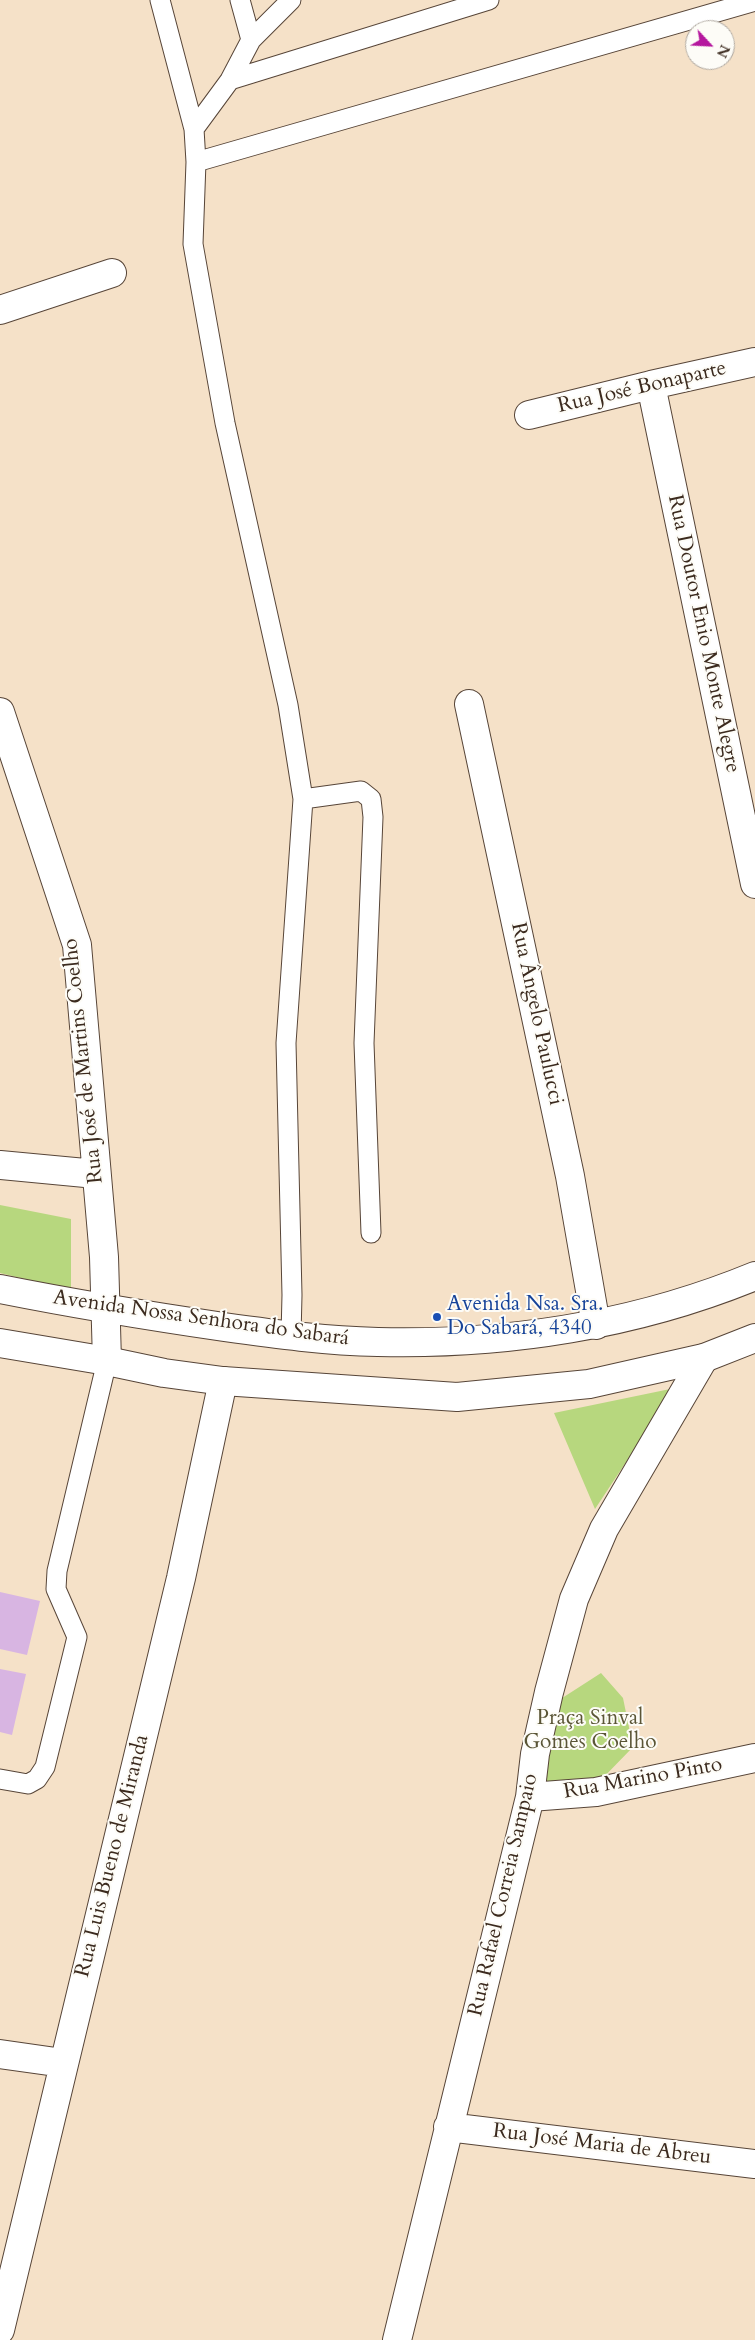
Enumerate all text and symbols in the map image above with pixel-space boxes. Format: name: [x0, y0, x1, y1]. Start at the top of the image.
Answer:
north arrow: [685, 20, 735, 70]
text: N: [712, 42, 734, 61]
street label: Rua José Bonaparte: [555, 356, 729, 420]
street label: Rua Doutor Enio Monte Alegre: [661, 493, 745, 775]
street label: Rua Ângelo Paulucci: [504, 920, 568, 1108]
street label: Rua José de Martins Coelho: [59, 937, 109, 1185]
street label: Avenida Nossa Senhora do Sabará: [51, 1286, 351, 1352]
place label: Avenida Nsa. Sra. Do Sabará, 4340: [447, 1292, 603, 1342]
marker: Avenida Nsa. Sra. Do Sabará, 4340: [431, 1311, 443, 1323]
park label: Praça Sinval Gomes Coelho: [523, 1706, 657, 1756]
street label: Rua Luis Bueno de Miranda: [71, 1732, 155, 1980]
street label: Rua Marino Pinto: [562, 1753, 724, 1805]
street label: Rua Rafael Correia Sampaio: [464, 1771, 544, 2019]
street label: Rua José Maria de Abreu: [491, 2119, 713, 2171]

